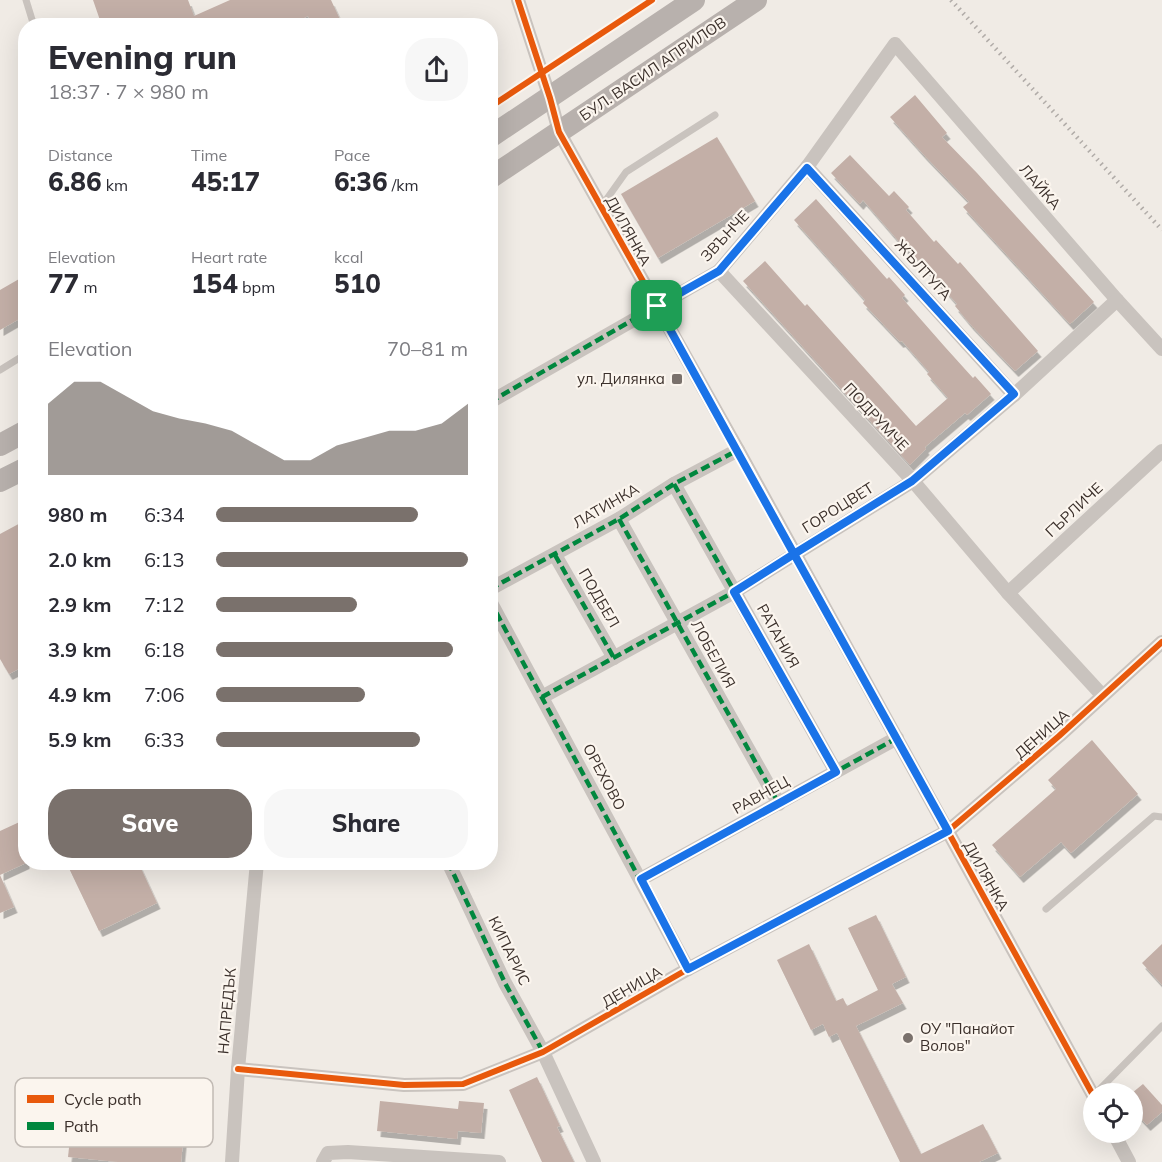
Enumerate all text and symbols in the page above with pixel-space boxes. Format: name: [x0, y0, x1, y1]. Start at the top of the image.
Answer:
street label: БУЛ. ВАСИЛ АПРИЛОВ: [576, 12, 730, 125]
text: Evening run: [48, 36, 237, 77]
button: share: [405, 38, 468, 101]
text: 18:37 · 7 × 980 m: [48, 79, 209, 104]
text: Distance: [48, 145, 113, 165]
text: Time: [191, 145, 227, 165]
text: Pace: [334, 145, 370, 165]
street label: ЛАЙКА: [1015, 160, 1065, 213]
text: 6.86: [48, 165, 102, 198]
text: 45:17: [191, 165, 260, 198]
text: 6:36: [334, 165, 388, 198]
text: km: [102, 175, 128, 195]
text: /km: [388, 175, 419, 195]
street label: ДИЛЯНКА: [601, 192, 655, 269]
street label: ЗВЪНЧЕ: [696, 206, 753, 265]
street label: ЖЪЛТУГА: [891, 235, 956, 304]
text: Elevation: [48, 247, 116, 267]
text: Heart rate: [191, 247, 267, 267]
text: kcal: [334, 247, 363, 267]
text: 77: [48, 267, 79, 300]
text: 154: [191, 267, 238, 300]
text: 510: [334, 267, 381, 300]
text: m: [79, 277, 97, 297]
text: bpm: [238, 277, 275, 297]
pin: [631, 280, 682, 331]
icon: arrive: [640, 289, 673, 322]
text: Elevation: [48, 336, 133, 361]
text: 70–81 m: [387, 336, 468, 361]
place label: ул. Дилянка: [577, 369, 665, 388]
marker: ул. Дилянка: [670, 372, 684, 386]
street label: ПОДРУМЧЕ: [840, 379, 913, 455]
street label: ГОРОЦВЕТ: [798, 478, 877, 537]
street label: ГЪРЛИЧЕ: [1041, 478, 1106, 541]
street label: ЛАТИНКА: [569, 479, 642, 532]
text: 980 m: [48, 502, 107, 527]
text: 6:34: [144, 502, 185, 527]
text: 2.0 km: [48, 547, 111, 572]
text: 6:13: [144, 547, 185, 572]
street label: ПОДБЕЛ: [575, 565, 624, 631]
text: 2.9 km: [48, 592, 111, 617]
text: 7:12: [144, 592, 185, 617]
street label: РАТАНИЯ: [753, 600, 804, 671]
street label: ЛОБЕЛИЯ: [687, 616, 740, 691]
text: 3.9 km: [48, 637, 111, 662]
text: 6:18: [144, 637, 185, 662]
text: 4.9 km: [48, 682, 111, 707]
text: 7:06: [144, 682, 185, 707]
street label: ДЕНИЦА: [1010, 705, 1073, 763]
text: 5.9 km: [48, 727, 111, 752]
text: 6:33: [144, 727, 185, 752]
street label: ОРЕХОВО: [579, 740, 630, 813]
street label: РАВНЕЦ: [729, 771, 793, 818]
button: Save: [48, 789, 252, 858]
button: Share: [264, 789, 468, 858]
street label: ДИЛЯНКА: [959, 837, 1013, 914]
street label: КИПАРИС: [485, 913, 534, 989]
street label: ДЕНИЦА: [598, 962, 665, 1011]
street label: НАПРЕДЪК: [213, 967, 240, 1055]
place label: ОУ "Панайот Волов": [920, 1019, 1014, 1055]
marker: ОУ "Панайот Волов": [901, 1031, 915, 1045]
legend: [15, 1078, 213, 1147]
map controls: [1083, 1083, 1143, 1143]
button: locate: [1083, 1083, 1143, 1143]
text: Cycle path: [64, 1089, 142, 1109]
text: Path: [64, 1116, 99, 1136]

